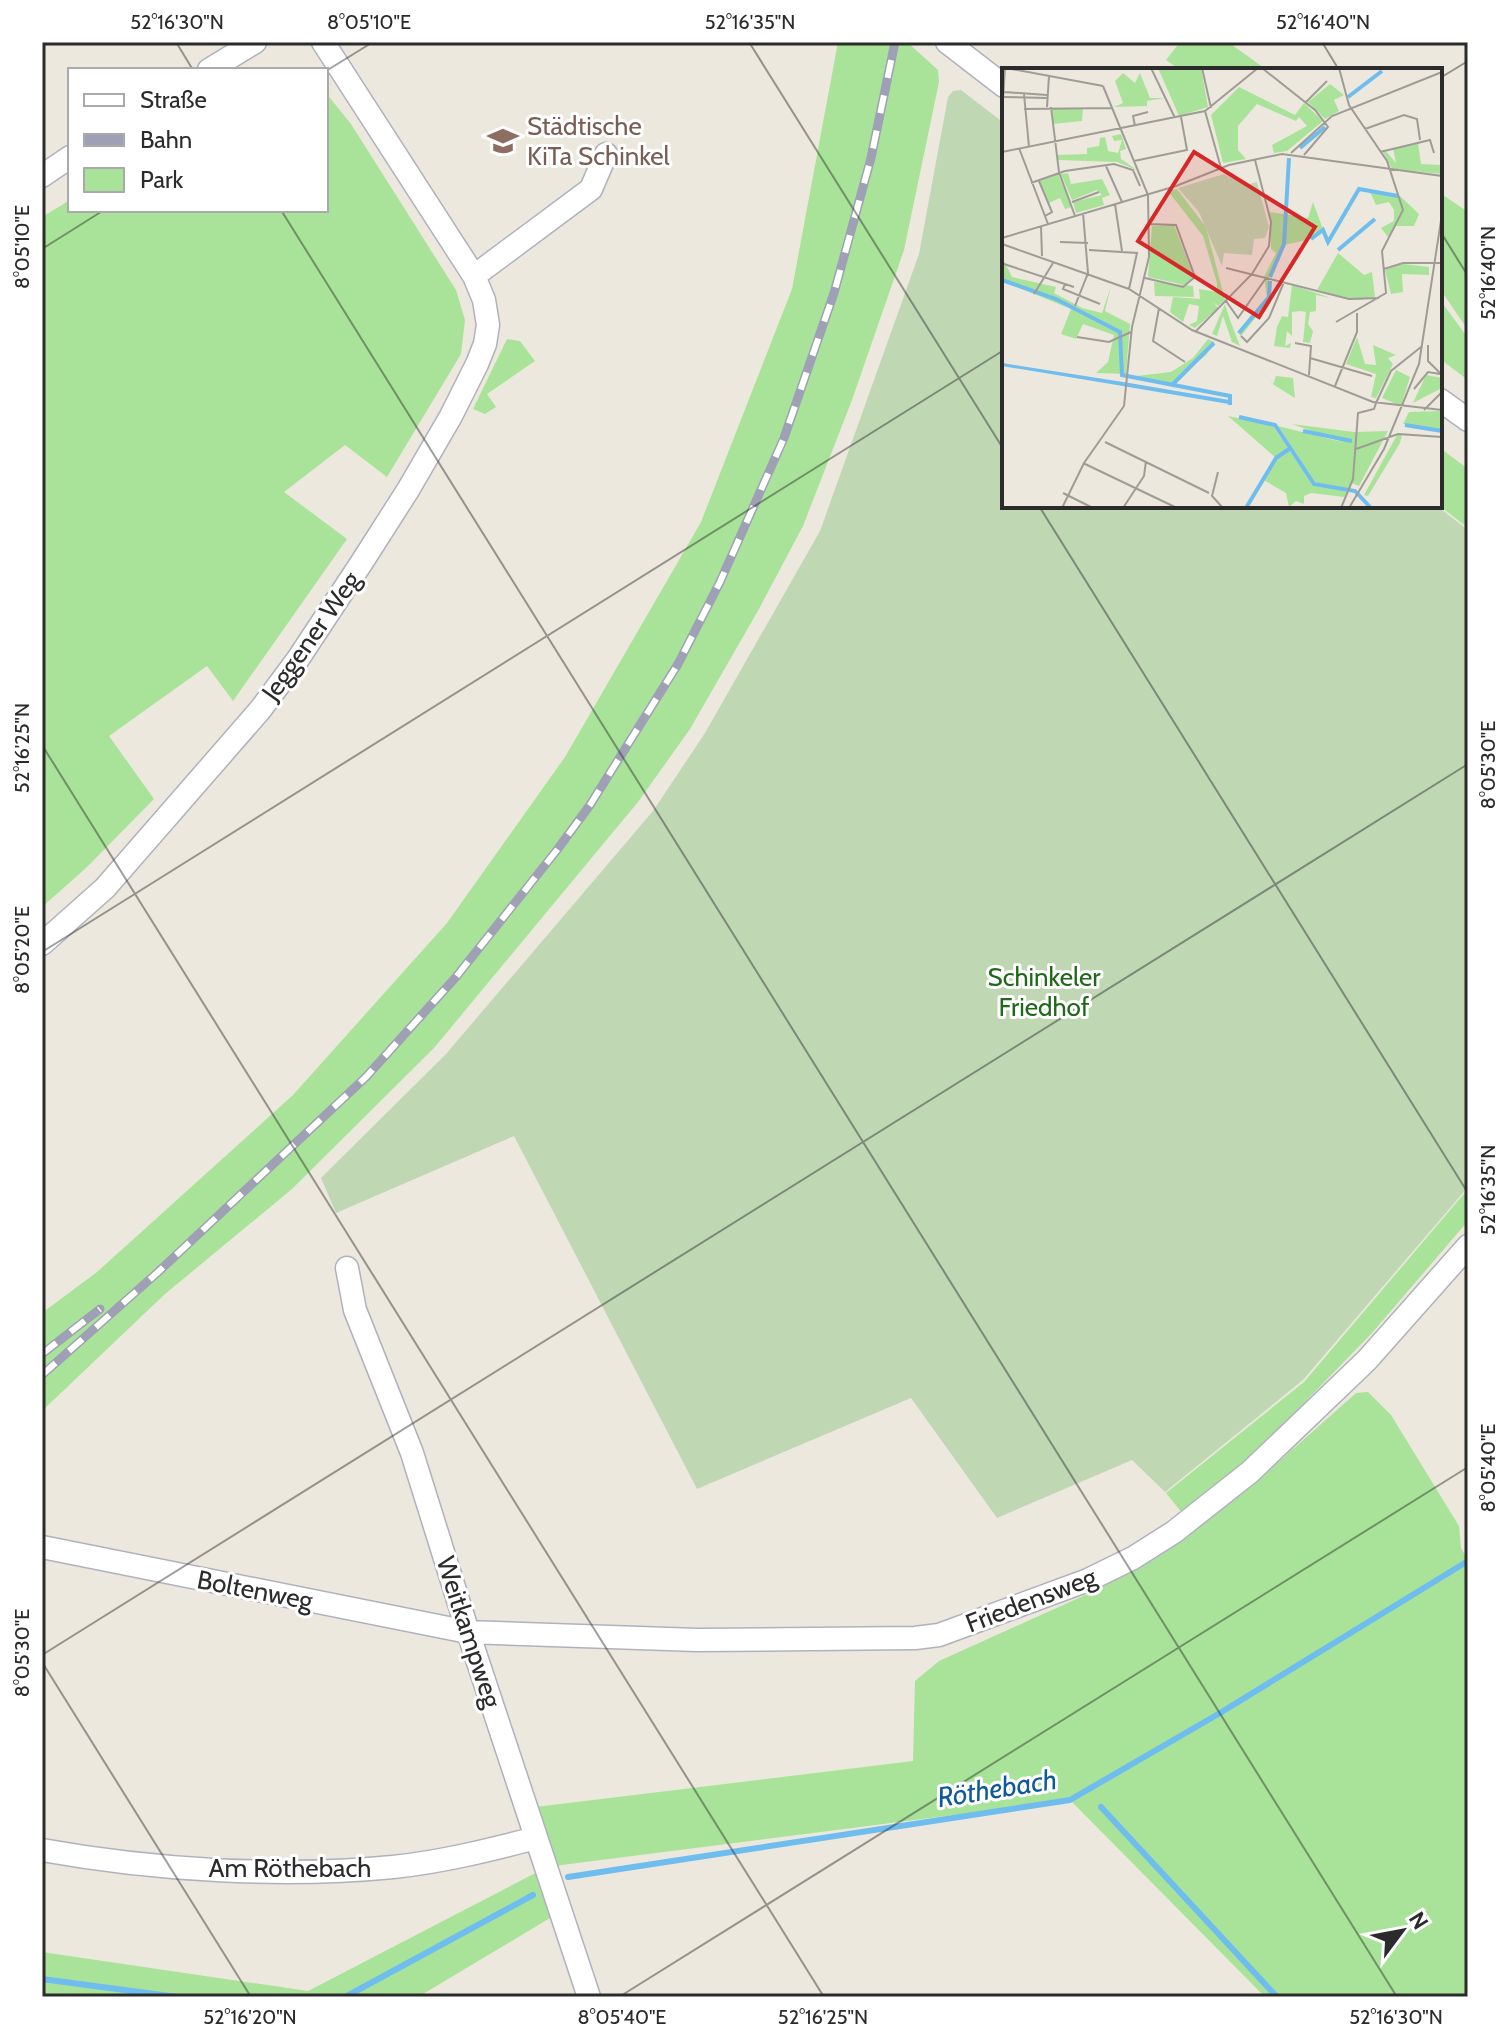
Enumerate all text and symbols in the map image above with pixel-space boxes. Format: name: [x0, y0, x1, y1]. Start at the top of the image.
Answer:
text: 52°16'30"N: [130, 10, 224, 34]
text: 8°05'10"E: [327, 10, 411, 34]
text: 52°16'35"N: [705, 10, 795, 34]
text: 52°16'40"N: [1276, 10, 1370, 34]
legend: [68, 68, 328, 212]
inset map: [1002, 68, 1442, 508]
text: Straße: [140, 85, 207, 114]
place label: Städtische KiTa Schinkel: [527, 110, 670, 172]
school or university icon: Städtische KiTa Schinkel: [486, 124, 520, 158]
text: Bahn: [140, 125, 192, 154]
text: Park: [140, 165, 183, 194]
text: 8°05'10"E: [10, 205, 34, 289]
text: 52°16'40"N: [1476, 226, 1500, 320]
street label: Jeggener Weg: [254, 564, 368, 708]
text: 52°16'25"N: [10, 703, 34, 793]
text: 8°05'30"E: [1476, 721, 1500, 809]
text: 8°05'20"E: [10, 906, 34, 994]
park label: Schinkeler Friedhof: [987, 961, 1101, 1023]
text: 52°16'35"N: [1476, 1145, 1500, 1235]
text: 8°05'40"E: [1476, 1424, 1500, 1512]
street label: Weitkampweg: [429, 1552, 509, 1713]
street label: Friedensweg: [961, 1560, 1102, 1640]
street label: Boltenweg: [194, 1563, 317, 1617]
text: 8°05'30"E: [10, 1609, 34, 1697]
water label: Röthebach: [935, 1762, 1059, 1814]
street label: Am Röthebach: [209, 1852, 371, 1884]
north arrow: [1362, 1891, 1442, 1971]
text: N: [1403, 1907, 1434, 1934]
text: 52°16'20"N: [203, 2005, 297, 2029]
text: 8°05'40"E: [578, 2005, 666, 2029]
text: 52°16'25"N: [778, 2005, 868, 2029]
text: 52°16'30"N: [1349, 2005, 1443, 2029]

